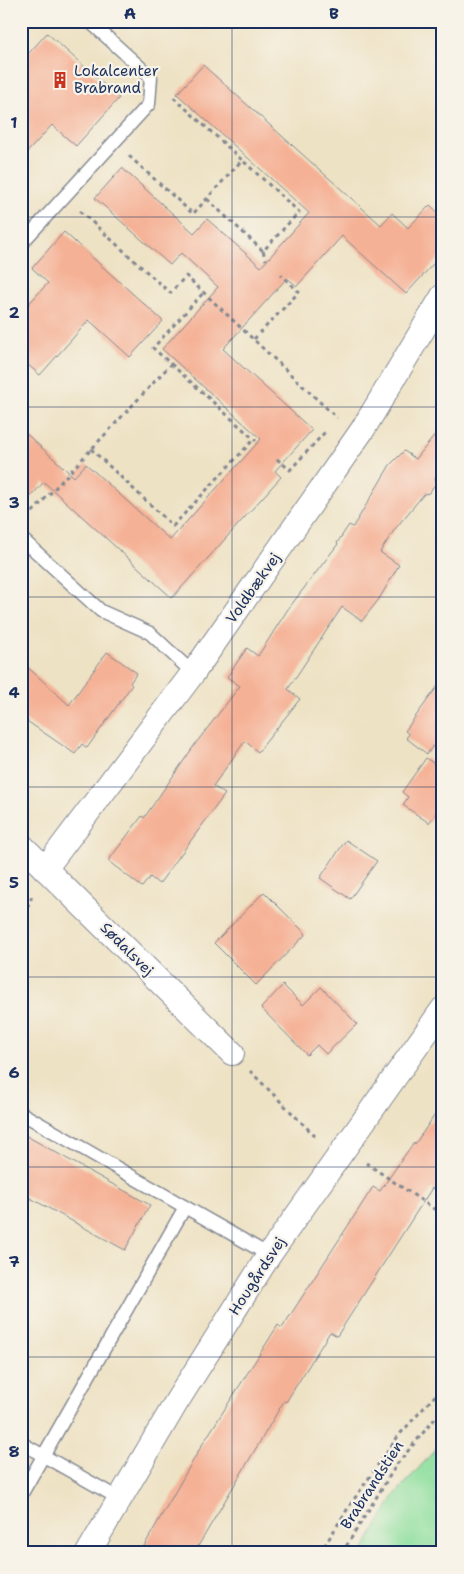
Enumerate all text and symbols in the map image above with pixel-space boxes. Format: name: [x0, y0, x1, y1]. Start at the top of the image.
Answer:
text: A: [124, 3, 136, 24]
text: B: [329, 3, 339, 24]
place label: Lokalcenter Brabrand: [74, 61, 159, 98]
building icon: Lokalcenter Brabrand: [50, 70, 70, 90]
text: 1: [10, 112, 18, 133]
text: 2: [8, 302, 20, 323]
text: 3: [8, 492, 20, 513]
street label: Voldbækvej: [221, 549, 285, 627]
text: 4: [8, 682, 20, 703]
text: 5: [9, 872, 19, 893]
street label: Sødalsvej: [96, 918, 158, 980]
text: 6: [8, 1062, 20, 1083]
street label: Hougårdsvej: [224, 1233, 290, 1319]
text: 7: [8, 1251, 20, 1272]
street label: Brabrandstien: [336, 1437, 408, 1533]
text: 8: [8, 1441, 20, 1462]

